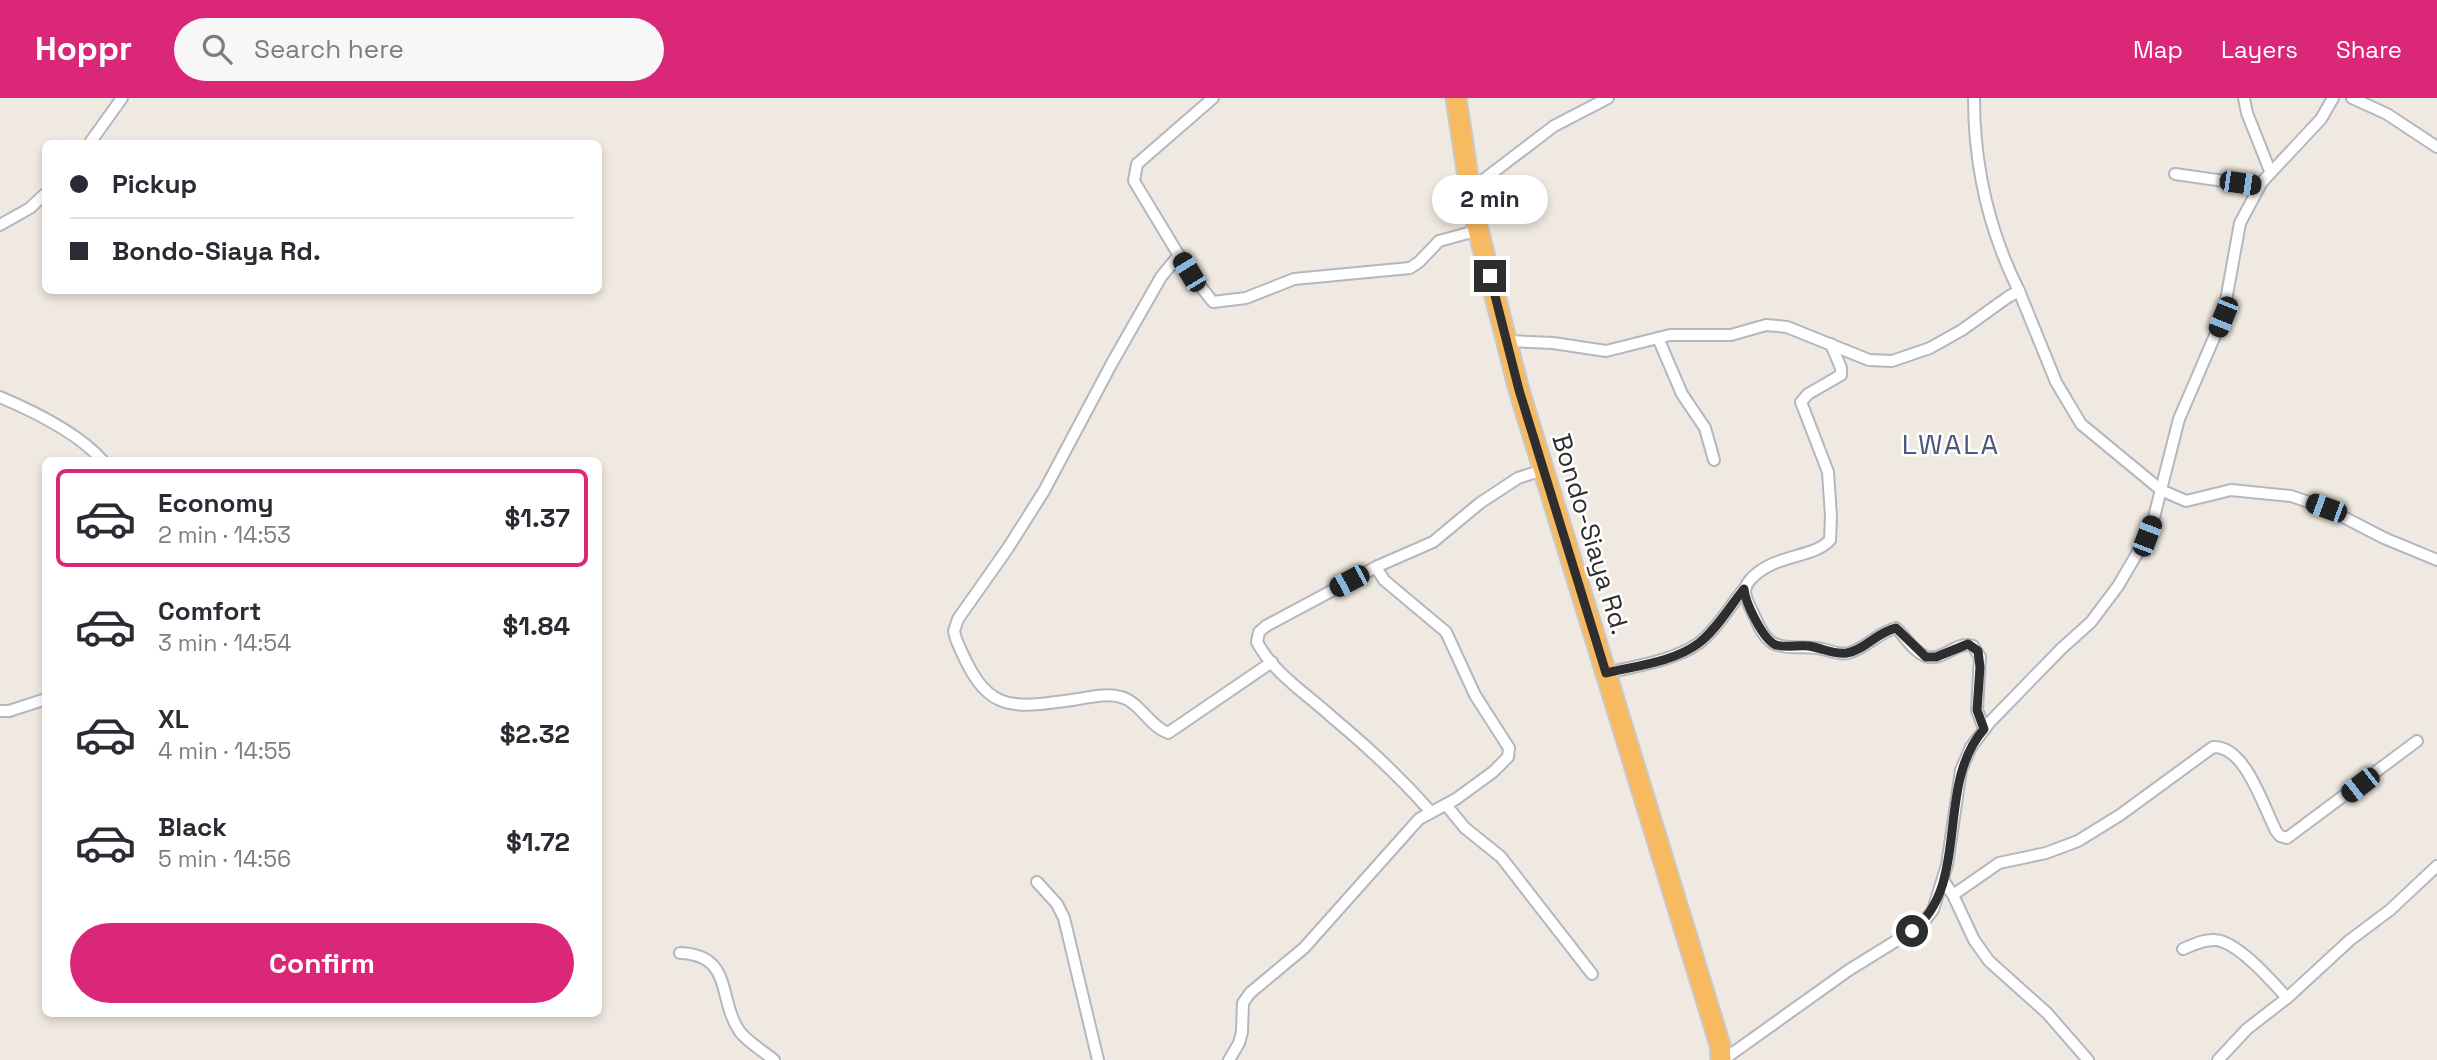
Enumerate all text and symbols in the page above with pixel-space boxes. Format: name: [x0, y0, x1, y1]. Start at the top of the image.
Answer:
search box: [174, 18, 664, 81]
text: Hoppr: [35, 28, 132, 70]
icon: search: [198, 30, 236, 68]
text: Search here: [254, 32, 404, 66]
text: Map: [2133, 34, 2183, 65]
text: Layers: [2221, 34, 2298, 65]
text: Share: [2336, 34, 2402, 65]
text: Pickup: [112, 167, 197, 201]
car: [2218, 170, 2263, 196]
callout: 2 min: [1432, 174, 1548, 223]
text: 2 min: [1460, 184, 1520, 214]
text: Bondo-Siaya Rd.: [112, 234, 321, 268]
car: [1170, 249, 1209, 295]
route end: [1474, 260, 1506, 292]
car: [2206, 294, 2241, 340]
district label: LWALA: [1902, 426, 2000, 462]
street label: Bondo-Siaya Rd.: [1544, 430, 1638, 638]
text: Economy: [158, 486, 274, 520]
icon: car: [74, 487, 137, 550]
car: [2303, 491, 2350, 525]
text: $1.37: [505, 501, 570, 535]
car: [2130, 513, 2165, 559]
text: 2 min · 14:53: [158, 520, 291, 550]
car: [1326, 562, 1373, 600]
text: Comfort: [158, 594, 261, 628]
icon: car: [74, 595, 137, 658]
text: $1.84: [503, 609, 570, 643]
text: 3 min · 14:54: [158, 628, 291, 658]
text: XL: [158, 702, 189, 736]
icon: car: [74, 703, 137, 766]
text: $2.32: [500, 717, 570, 751]
text: 4 min · 14:55: [158, 736, 291, 766]
car: [2337, 764, 2384, 806]
text: Black: [158, 810, 227, 844]
icon: car: [74, 811, 137, 874]
text: $1.72: [506, 825, 570, 859]
text: 5 min · 14:56: [158, 844, 291, 874]
route start: [1896, 915, 1928, 947]
button: Confirm: [70, 923, 574, 1003]

